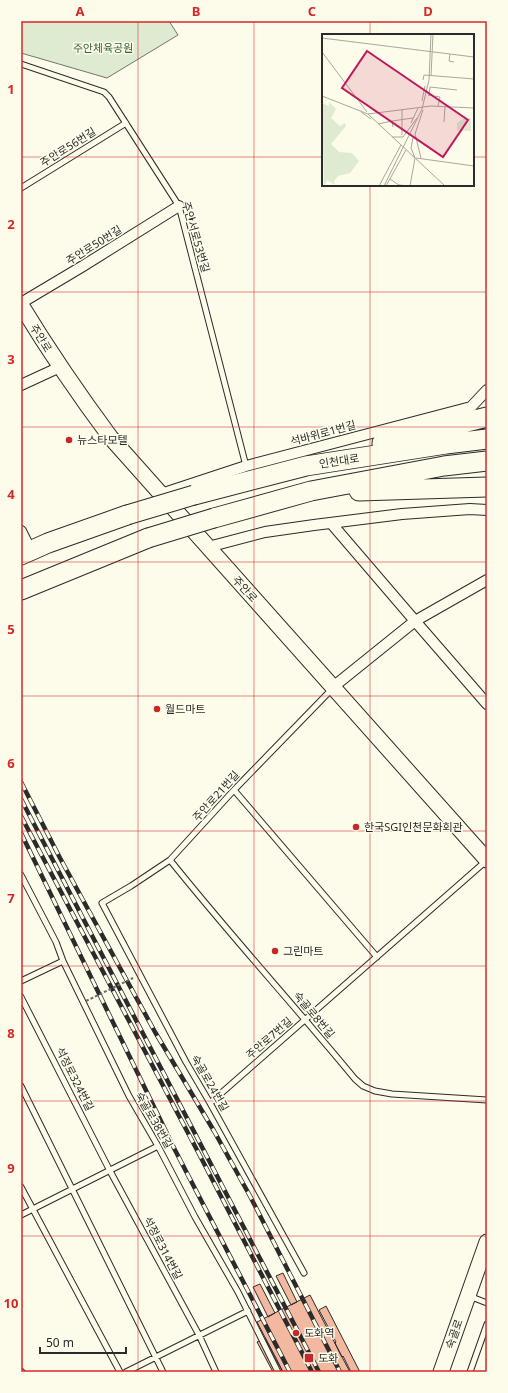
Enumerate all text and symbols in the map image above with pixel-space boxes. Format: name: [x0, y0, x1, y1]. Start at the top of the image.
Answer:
text: A: [76, 2, 85, 20]
text: B: [192, 2, 200, 20]
text: C: [308, 2, 316, 20]
text: D: [423, 2, 433, 20]
inset map: [322, 34, 474, 186]
park label: 주안체육공원: [73, 40, 133, 55]
text: 1: [7, 80, 15, 98]
street label: 주안로56번길: [37, 123, 99, 170]
street label: 주안서로53번길: [179, 200, 214, 274]
text: 2: [7, 215, 15, 233]
street label: 주안로50번길: [63, 221, 125, 268]
street label: 주안로: [27, 321, 56, 355]
text: 3: [7, 350, 15, 368]
street label: 석바위로1번길: [289, 417, 357, 448]
place label: 뉴스타모텔: [77, 432, 128, 447]
marker: 뉴스타모텔: [64, 435, 74, 445]
street label: 인천대로: [318, 450, 360, 471]
text: 4: [7, 485, 15, 503]
street label: 주안로: [230, 572, 261, 605]
text: 5: [7, 620, 15, 638]
place label: 월드마트: [165, 701, 205, 716]
marker: 월드마트: [152, 704, 162, 714]
text: 6: [7, 754, 15, 772]
street label: 주안로21번길: [189, 767, 242, 824]
place label: 한국SGI인천문화회관: [364, 819, 463, 834]
marker: 한국SGI인천문화회관: [351, 822, 361, 832]
text: 7: [7, 889, 15, 907]
place label: 그린마트: [283, 943, 323, 958]
marker: 그린마트: [270, 946, 280, 956]
street label: 숙골로8번길: [290, 988, 338, 1041]
street label: 주안로7번길: [242, 1013, 295, 1062]
text: 8: [7, 1024, 15, 1042]
street label: 석정로324번길: [53, 1044, 98, 1113]
street label: 숙골로24번길: [188, 1052, 233, 1114]
street label: 숙골로38번길: [132, 1089, 177, 1151]
text: 9: [7, 1159, 15, 1177]
street label: 석정로314번길: [141, 1214, 186, 1282]
text: 10: [4, 1294, 18, 1312]
street label: 숙골로: [441, 1317, 466, 1351]
place label: 도화역: [304, 1325, 334, 1340]
marker: 도화역: [291, 1328, 301, 1338]
scale bar: [40, 1329, 126, 1355]
text: 50 m: [46, 1334, 74, 1351]
place label: 도화: [318, 1350, 338, 1365]
marker: 도화: [303, 1352, 315, 1364]

